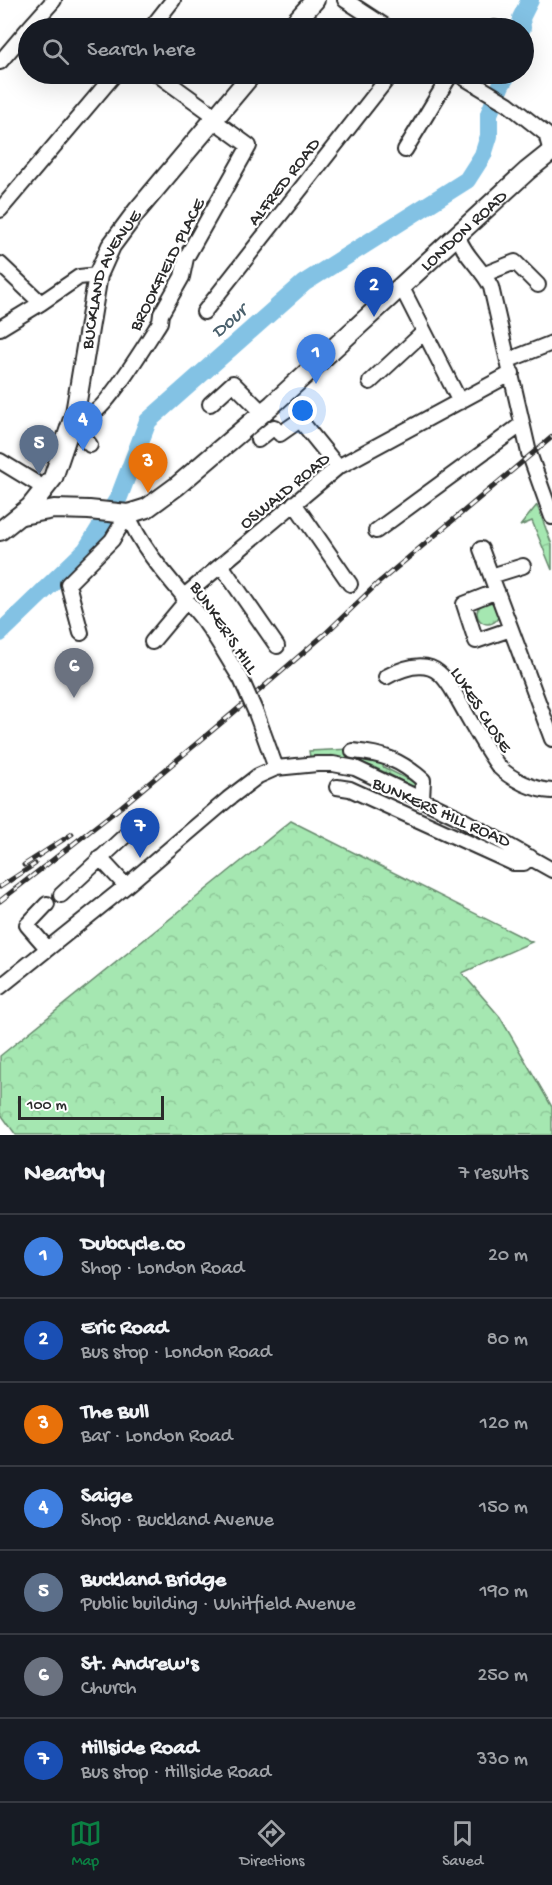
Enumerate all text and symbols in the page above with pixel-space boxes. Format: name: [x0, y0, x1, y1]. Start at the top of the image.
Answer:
search box: [18, 18, 534, 84]
icon: search: [39, 35, 72, 68]
text: Search here: [87, 38, 195, 64]
street label: ALFRED ROAD: [244, 134, 326, 231]
street label: LONDON ROAD: [417, 186, 513, 277]
street label: BROOKFIELD PLACE: [125, 195, 211, 336]
street label: BUCKLAND AVENUE: [78, 206, 148, 352]
pin: 2: [354, 268, 394, 317]
water label: Dour: [208, 298, 256, 344]
pin: 1: [296, 334, 336, 384]
your location: [288, 396, 317, 425]
pin: 4: [64, 402, 103, 451]
pin: 5: [20, 426, 58, 475]
pin: 3: [128, 444, 168, 493]
street label: OSWALD ROAD: [236, 449, 335, 535]
street label: BUNKER'S HILL: [184, 577, 262, 680]
pin: 6: [54, 648, 94, 698]
street label: LUKES CLOSE: [445, 664, 516, 758]
street label: BUNKERS HILL ROAD: [368, 773, 514, 853]
pin: 7: [120, 808, 160, 858]
scale bar: [18, 1093, 164, 1120]
text: 100 m: [27, 1097, 67, 1116]
text: Nearby: [24, 1159, 105, 1190]
text: 7 results: [459, 1163, 528, 1186]
text: Dubcycle.co: [81, 1232, 185, 1258]
text: 1: [39, 1245, 48, 1268]
text: 20 m: [488, 1245, 528, 1268]
text: Shop · London Road: [81, 1258, 244, 1281]
text: Eric Road: [81, 1316, 168, 1342]
text: 2: [39, 1329, 48, 1352]
text: 80 m: [487, 1329, 528, 1352]
text: Bus stop · London Road: [81, 1342, 271, 1365]
text: The Bull: [81, 1400, 149, 1426]
text: 3: [38, 1413, 49, 1436]
text: 120 m: [480, 1413, 528, 1436]
text: Bar · London Road: [81, 1426, 232, 1449]
text: Saige: [81, 1484, 132, 1510]
text: 4: [39, 1497, 48, 1520]
text: 150 m: [479, 1497, 528, 1520]
text: Shop · Buckland Avenue: [81, 1510, 274, 1533]
text: Buckland Bridge: [81, 1568, 226, 1594]
text: 5: [38, 1581, 49, 1604]
text: 190 m: [480, 1581, 528, 1604]
text: Public building · Whitfield Avenue: [81, 1594, 356, 1617]
text: St. Andrew's: [81, 1652, 199, 1678]
text: 6: [38, 1665, 49, 1688]
text: 250 m: [477, 1665, 528, 1688]
text: Church: [81, 1678, 137, 1701]
text: Hillside Road: [81, 1736, 198, 1762]
text: 7: [38, 1749, 49, 1772]
text: 330 m: [477, 1749, 528, 1772]
text: Bus stop · Hillside Road: [81, 1762, 271, 1785]
tab: Map: [69, 1817, 102, 1872]
tab: Directions: [239, 1817, 305, 1872]
tab: Saved: [442, 1817, 483, 1872]

